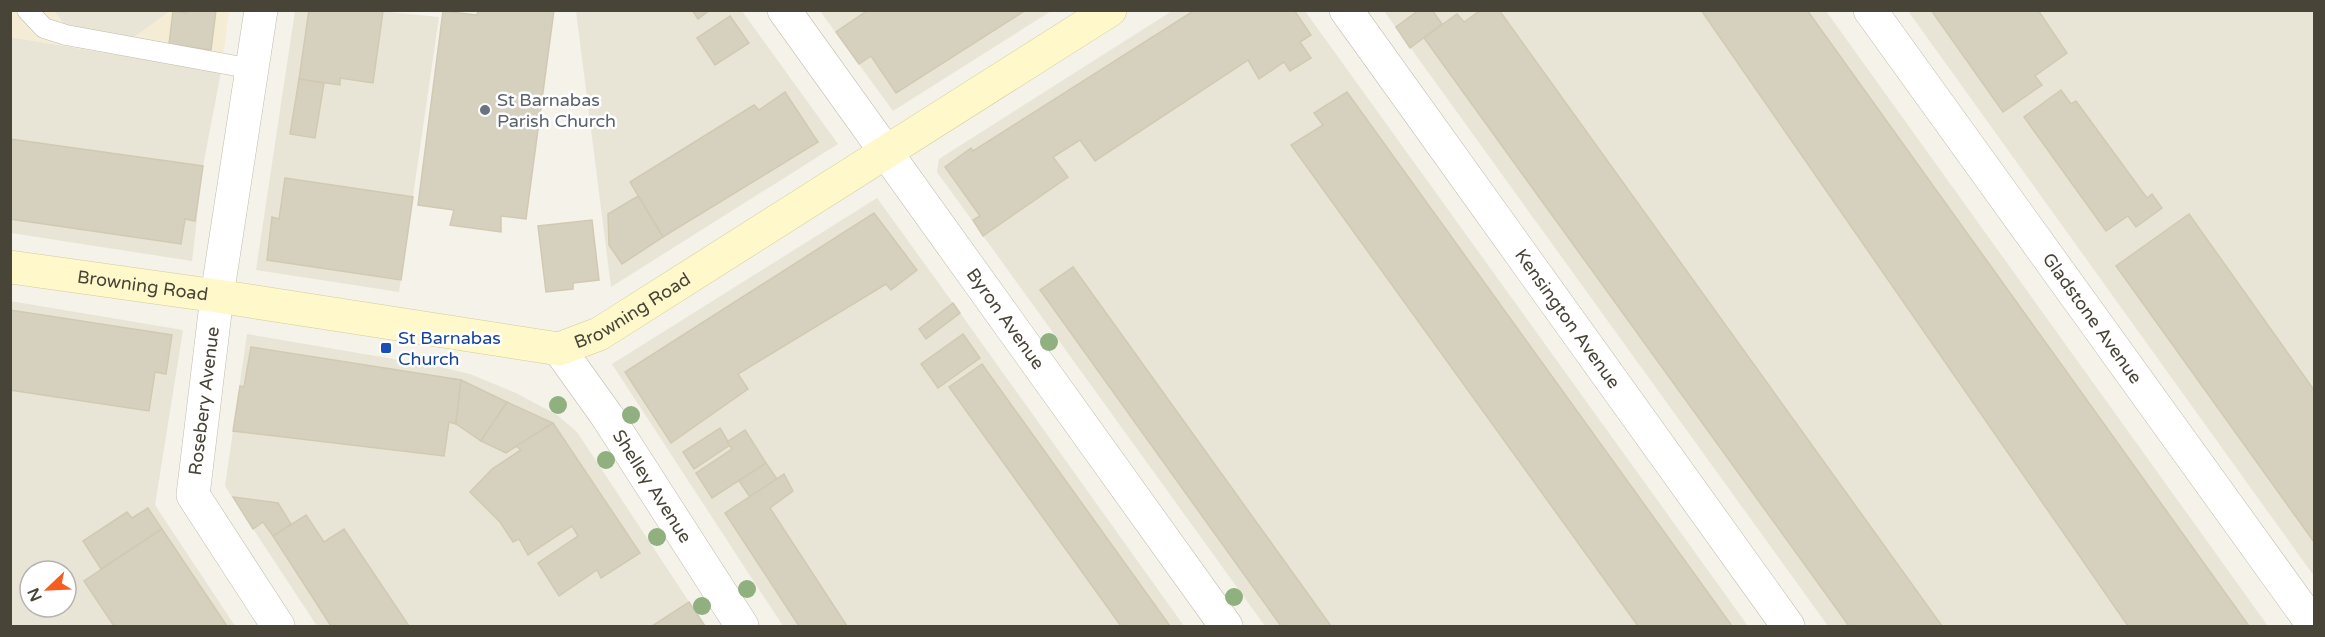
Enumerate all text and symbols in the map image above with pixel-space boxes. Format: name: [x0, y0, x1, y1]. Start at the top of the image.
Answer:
place label: St Barnabas Parish Church: [497, 89, 616, 132]
marker: St Barnabas Parish Church: [478, 103, 492, 117]
street label: Kensington Avenue: [1510, 245, 1625, 393]
street label: Gladstone Avenue: [2038, 248, 2147, 388]
street label: Byron Avenue: [962, 264, 1049, 374]
street label: Browning Road: [76, 266, 209, 306]
street label: Browning Road: [571, 268, 694, 353]
street label: Rosebery Avenue: [184, 325, 224, 477]
place label: St Barnabas Church: [398, 327, 501, 370]
marker: St Barnabas Church: [379, 341, 393, 355]
street label: Shelley Avenue: [608, 426, 697, 547]
north arrow: [18, 559, 78, 619]
text: N: [23, 585, 47, 604]

